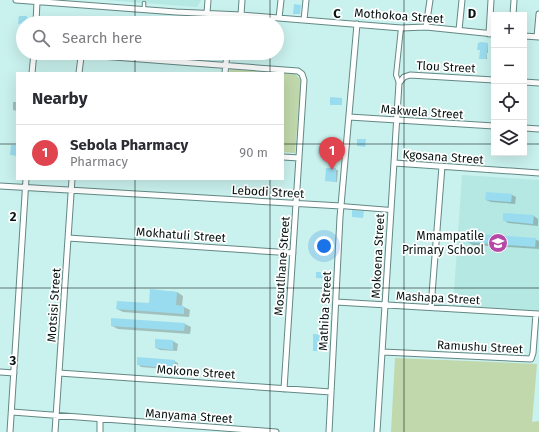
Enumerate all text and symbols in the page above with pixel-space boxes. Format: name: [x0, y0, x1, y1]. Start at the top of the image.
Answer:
text: C: [333, 6, 341, 21]
street label: Mothokoa Street: [354, 6, 445, 26]
text: D: [468, 6, 477, 21]
map controls: [491, 12, 527, 156]
button: +: [491, 12, 527, 48]
search box: [16, 16, 284, 60]
icon: search: [30, 27, 52, 49]
text: Search here: [62, 29, 142, 47]
button: −: [491, 48, 527, 84]
street label: Tlou Street: [416, 58, 477, 76]
button: locate: [491, 84, 527, 120]
text: Nearby: [32, 88, 87, 109]
street label: Makwela Street: [380, 102, 464, 122]
button: layers: [491, 120, 527, 156]
text: Sebola Pharmacy: [70, 136, 188, 154]
pin: 1: [319, 137, 345, 170]
text: 1: [42, 145, 48, 160]
text: 90 m: [239, 145, 268, 160]
street label: Kgosana Street: [402, 147, 485, 167]
text: Pharmacy: [70, 154, 128, 169]
street label: Lebodi Street: [231, 183, 305, 201]
text: 2: [10, 209, 17, 224]
street label: Mokoena Street: [369, 212, 387, 299]
street label: Mosutlhane Street: [272, 215, 293, 316]
street label: Mokhatuli Street: [136, 225, 227, 245]
place label: Mmampatile Primary School: [402, 229, 484, 257]
school or university icon: Mmampatile Primary School: [487, 232, 509, 254]
your location: [314, 236, 334, 256]
street label: Motsisi Street: [44, 267, 64, 343]
street label: Mathiba Street: [316, 270, 334, 351]
street label: Mashapa Street: [396, 289, 481, 307]
street label: Ramushu Street: [437, 338, 524, 356]
text: 3: [9, 353, 17, 368]
street label: Mokone Street: [156, 362, 236, 382]
street label: Manyama Street: [145, 406, 234, 426]

